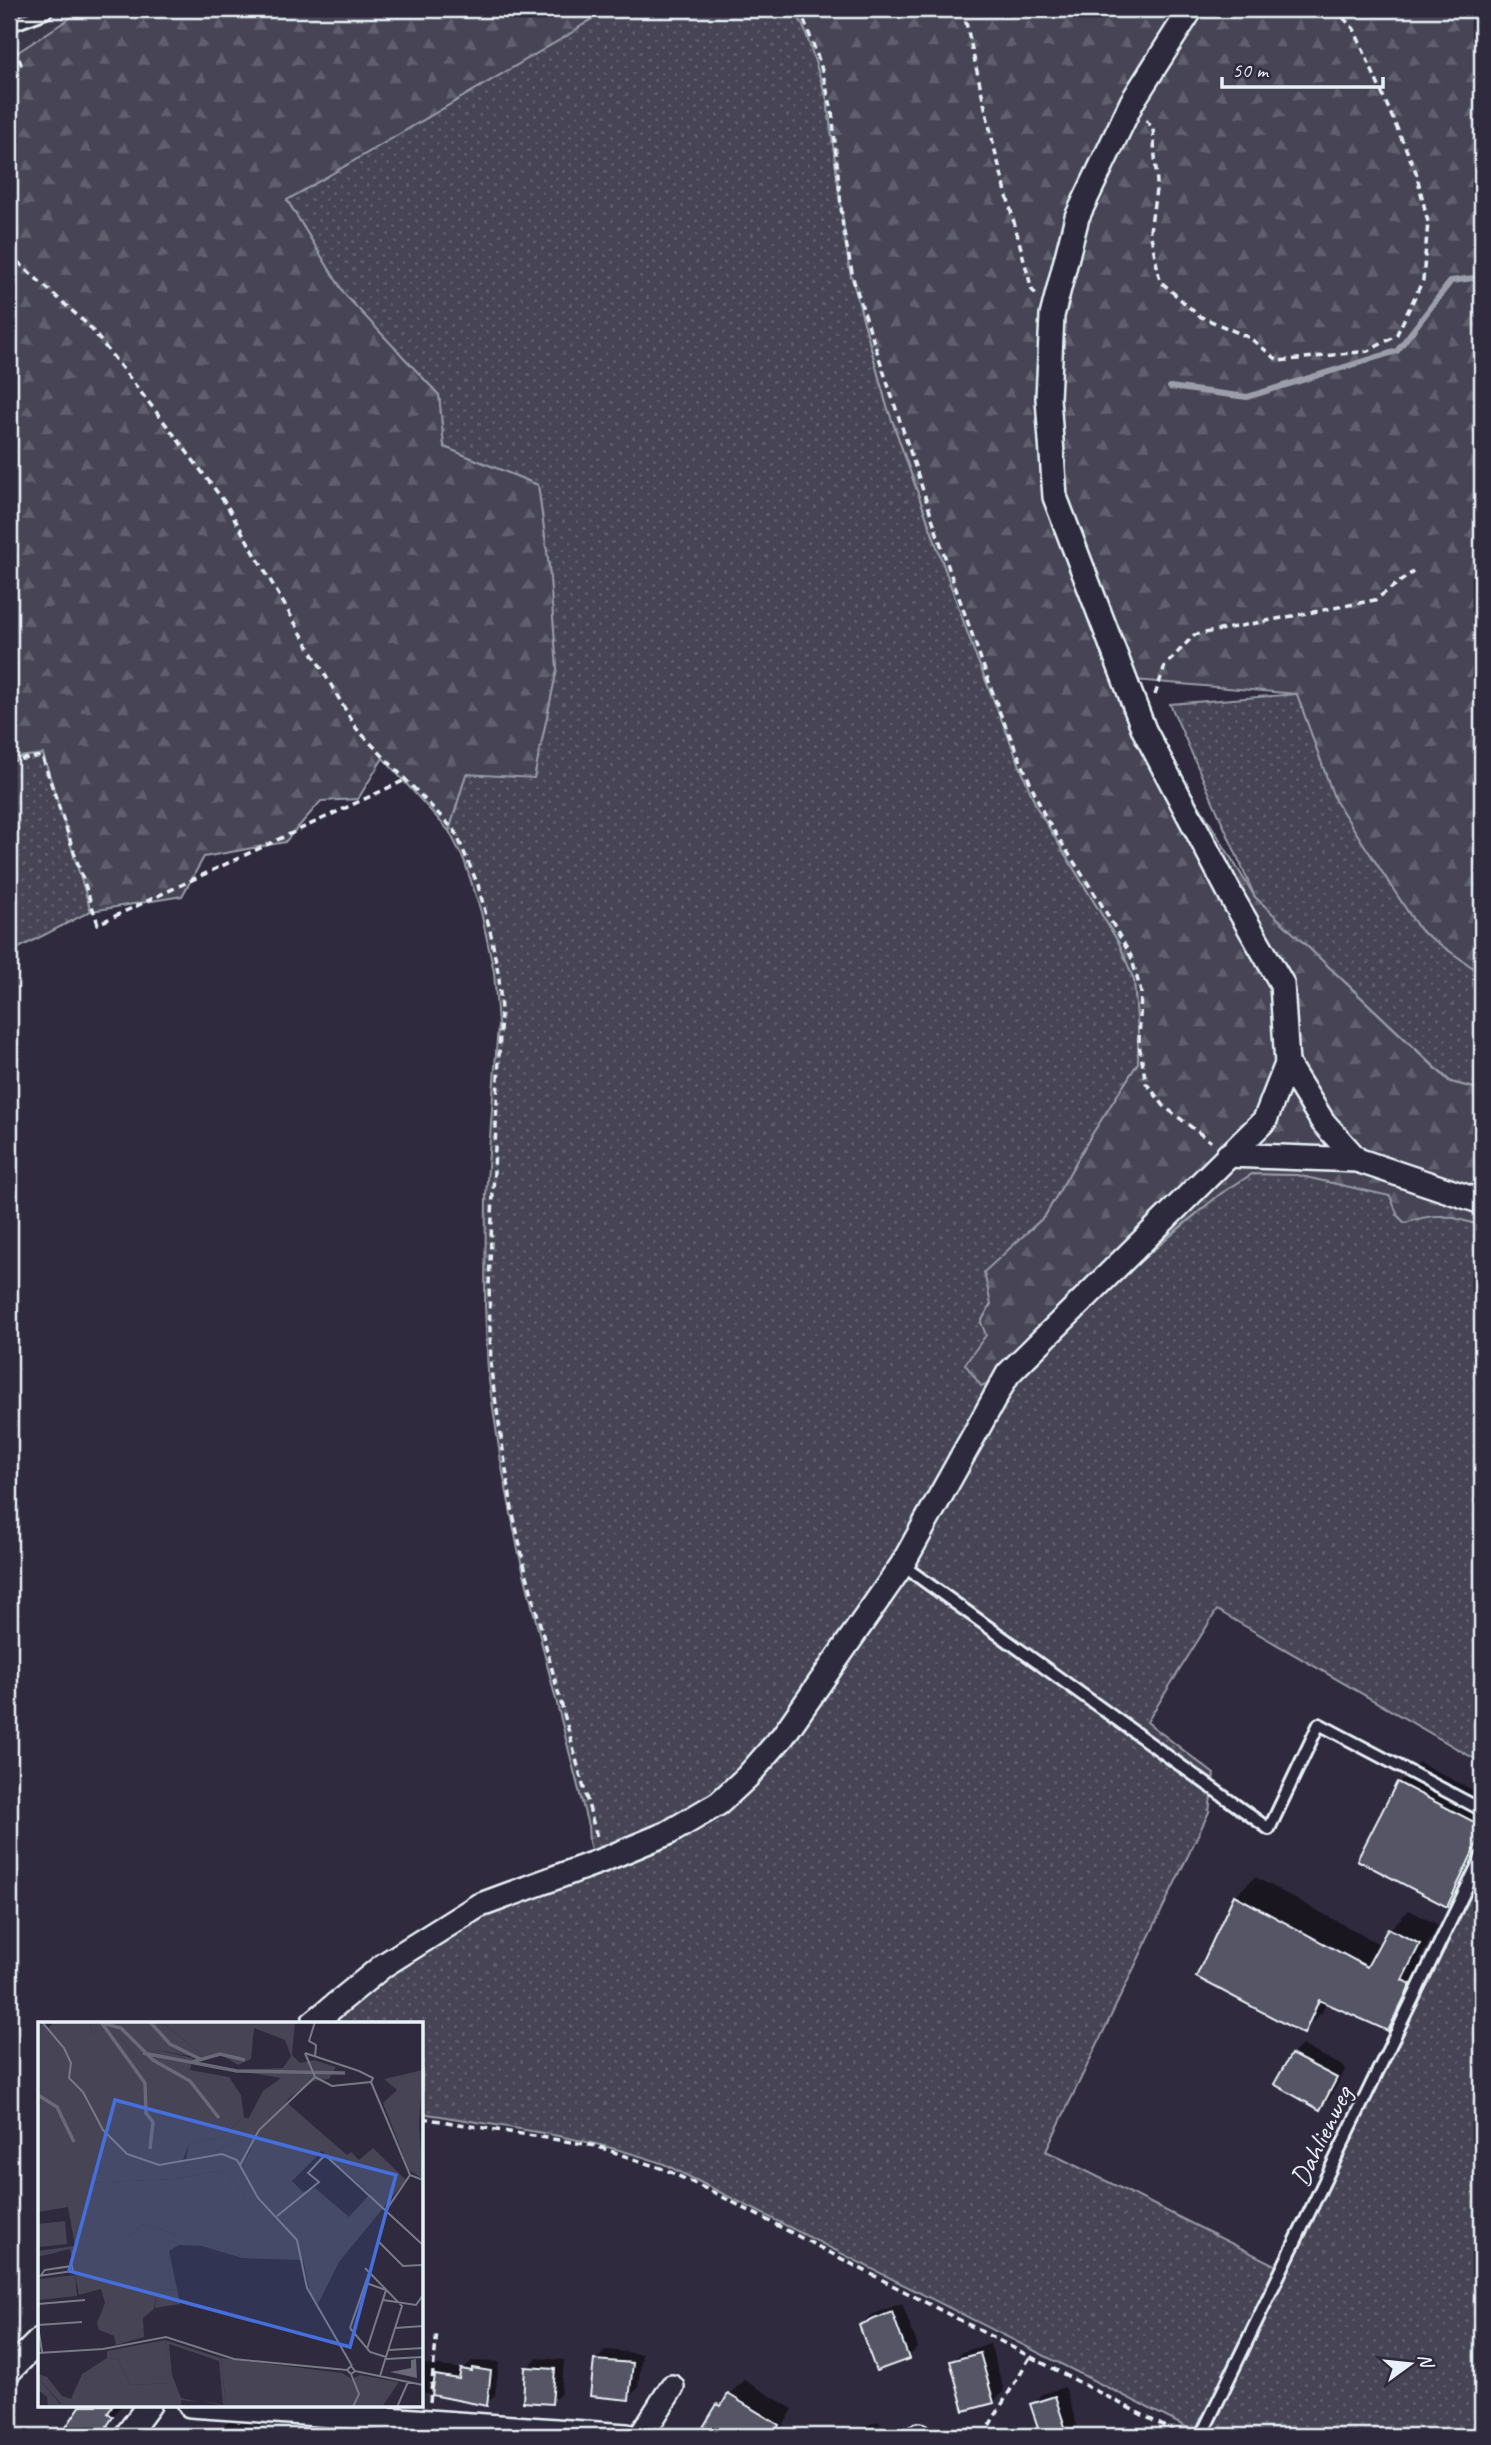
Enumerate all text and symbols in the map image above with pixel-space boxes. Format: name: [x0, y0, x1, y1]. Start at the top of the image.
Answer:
scale bar: [1222, 46, 1382, 90]
text: 50 m: [1232, 57, 1270, 83]
inset map: [38, 2022, 424, 2406]
street label: Dahlienweg: [1282, 2079, 1361, 2192]
north arrow: [1376, 2330, 1446, 2400]
text: N: [1412, 2351, 1439, 2372]

